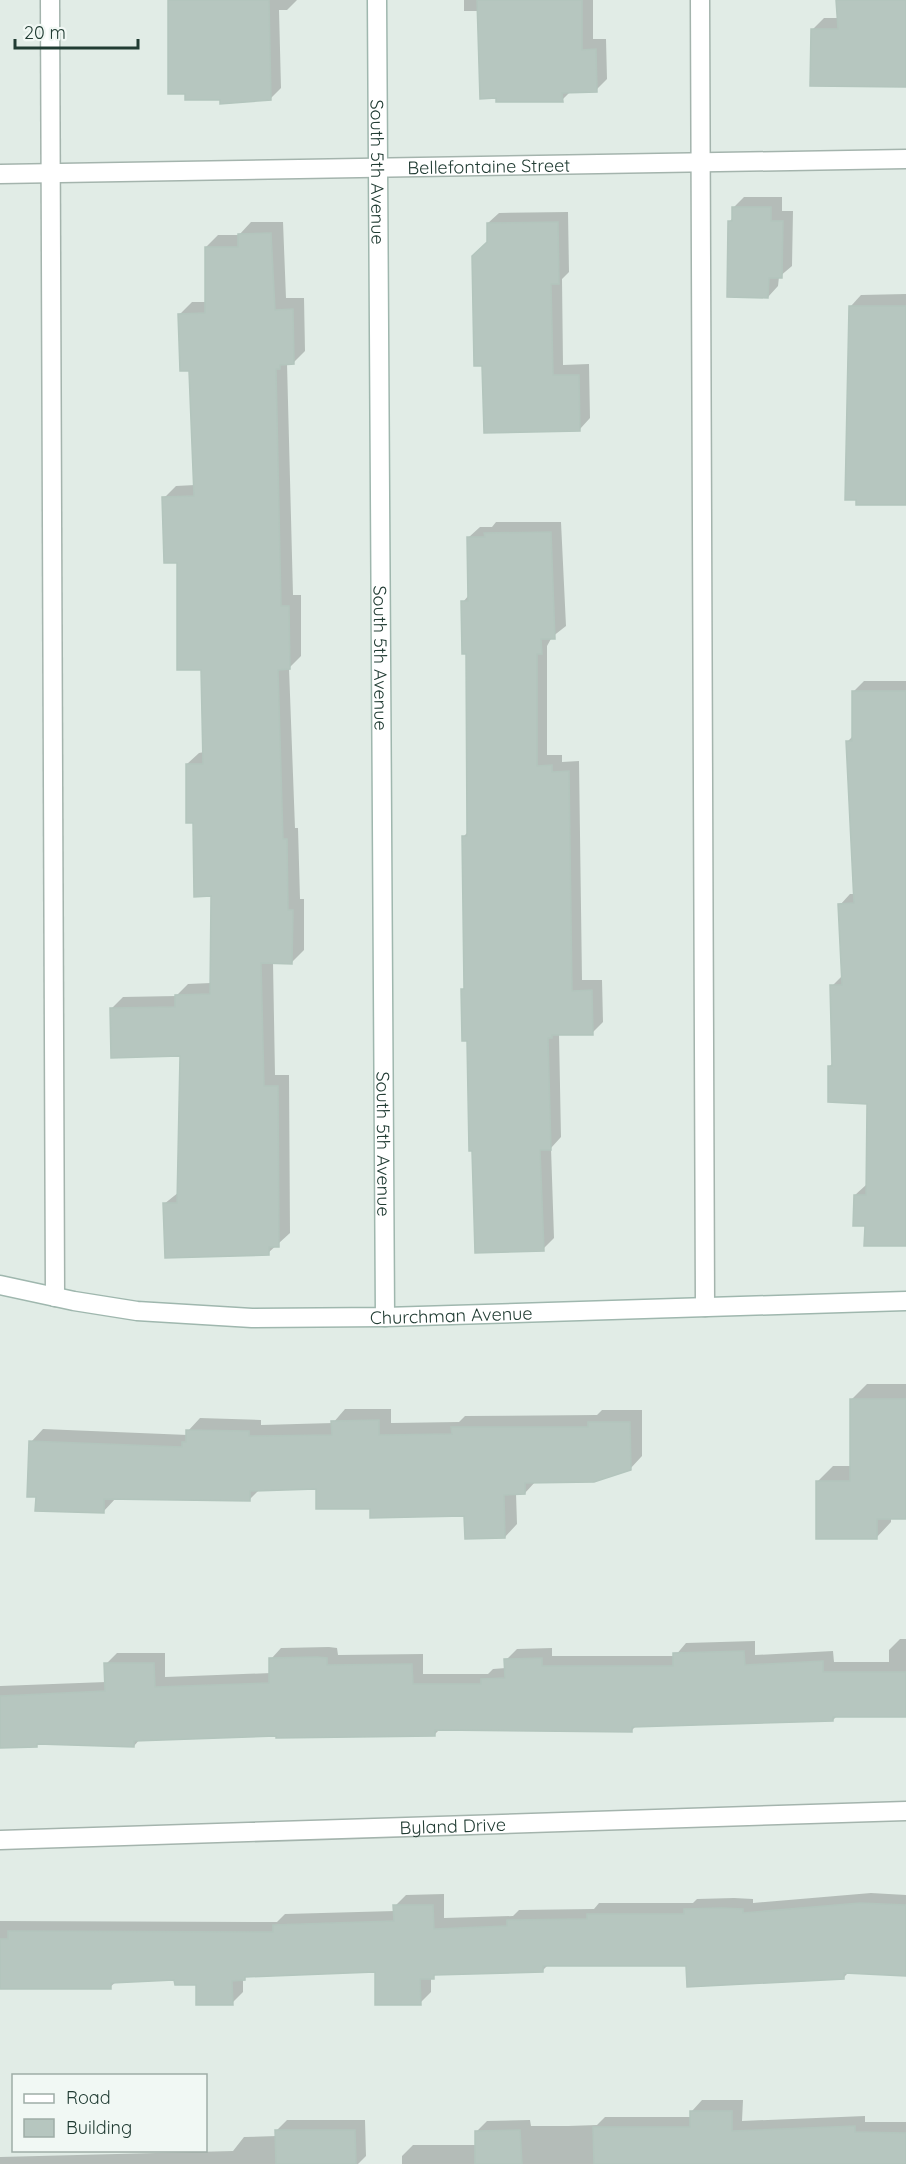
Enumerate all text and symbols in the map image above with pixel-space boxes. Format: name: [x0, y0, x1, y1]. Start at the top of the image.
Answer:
scale bar: [15, 12, 138, 50]
text: 20 m: [24, 21, 66, 44]
street label: South 5th Avenue: [366, 99, 390, 245]
street label: Bellefontaine Street: [407, 153, 571, 179]
street label: South 5th Avenue: [369, 585, 393, 731]
street label: South 5th Avenue: [372, 1071, 396, 1217]
street label: Churchman Avenue: [370, 1301, 533, 1329]
street label: Byland Drive: [399, 1812, 506, 1839]
legend: [12, 2074, 207, 2152]
text: Road: [66, 2086, 111, 2109]
text: Building: [66, 2116, 132, 2139]

